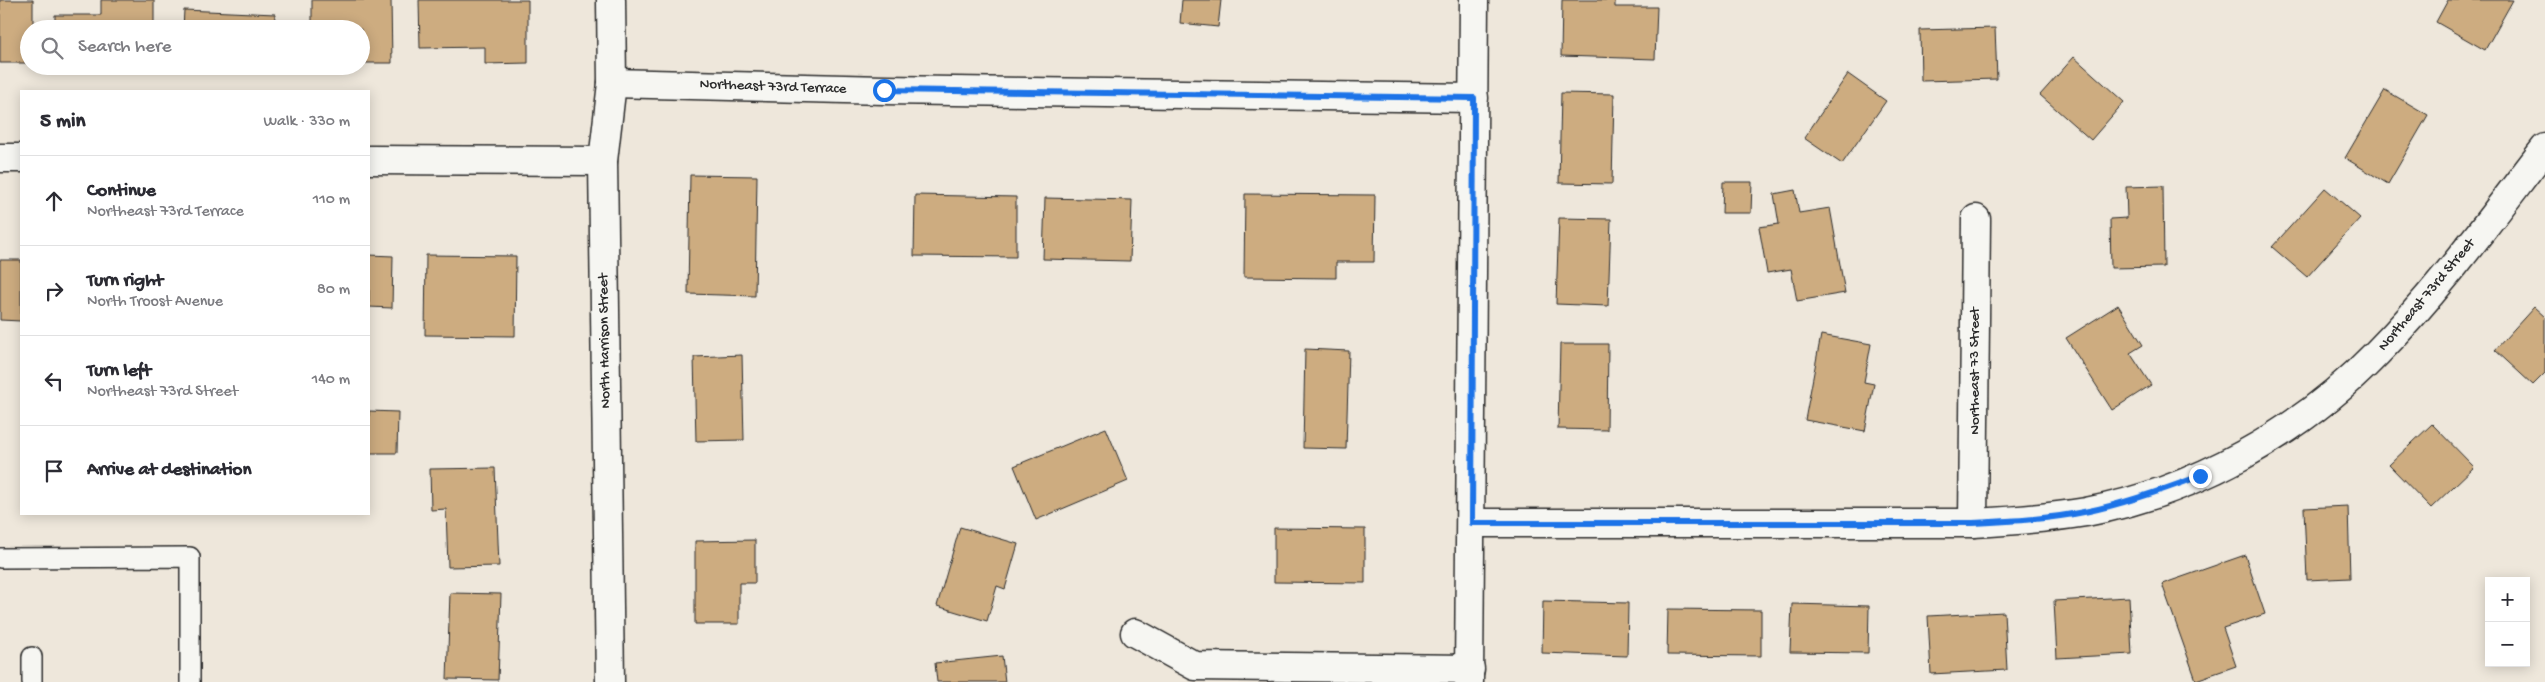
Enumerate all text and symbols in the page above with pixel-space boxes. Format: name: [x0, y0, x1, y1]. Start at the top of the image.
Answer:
search box: [20, 20, 370, 75]
icon: search: [38, 34, 66, 62]
text: Search here: [78, 36, 172, 59]
street label: Northeast 73rd Terrace: [699, 75, 847, 99]
route start: [873, 79, 896, 102]
text: 5 min: [40, 110, 85, 135]
text: Walk · 330 m: [263, 113, 350, 132]
text: Continue: [87, 180, 156, 203]
icon: ahead: [40, 187, 68, 215]
text: 110 m: [313, 191, 350, 210]
text: Northeast 73rd Terrace: [87, 203, 244, 222]
street label: Northeast 73rd Street: [2375, 234, 2481, 355]
text: Turn right: [87, 270, 163, 293]
street label: North Harrison Street: [595, 271, 615, 409]
icon: right: [40, 277, 68, 305]
text: 80 m: [317, 281, 350, 300]
text: North Troost Avenue: [87, 293, 223, 312]
street label: Northeast 73 Street: [1966, 305, 1984, 435]
text: Turn left: [87, 360, 151, 383]
icon: left: [40, 367, 68, 395]
text: 140 m: [312, 371, 350, 390]
text: Northeast 73rd Street: [87, 383, 238, 402]
icon: arrive: [40, 457, 68, 485]
text: Arrive at destination: [87, 459, 251, 482]
route end: [2189, 465, 2212, 488]
map controls: [2485, 577, 2530, 667]
button: +: [2485, 577, 2530, 622]
button: −: [2485, 622, 2530, 667]

